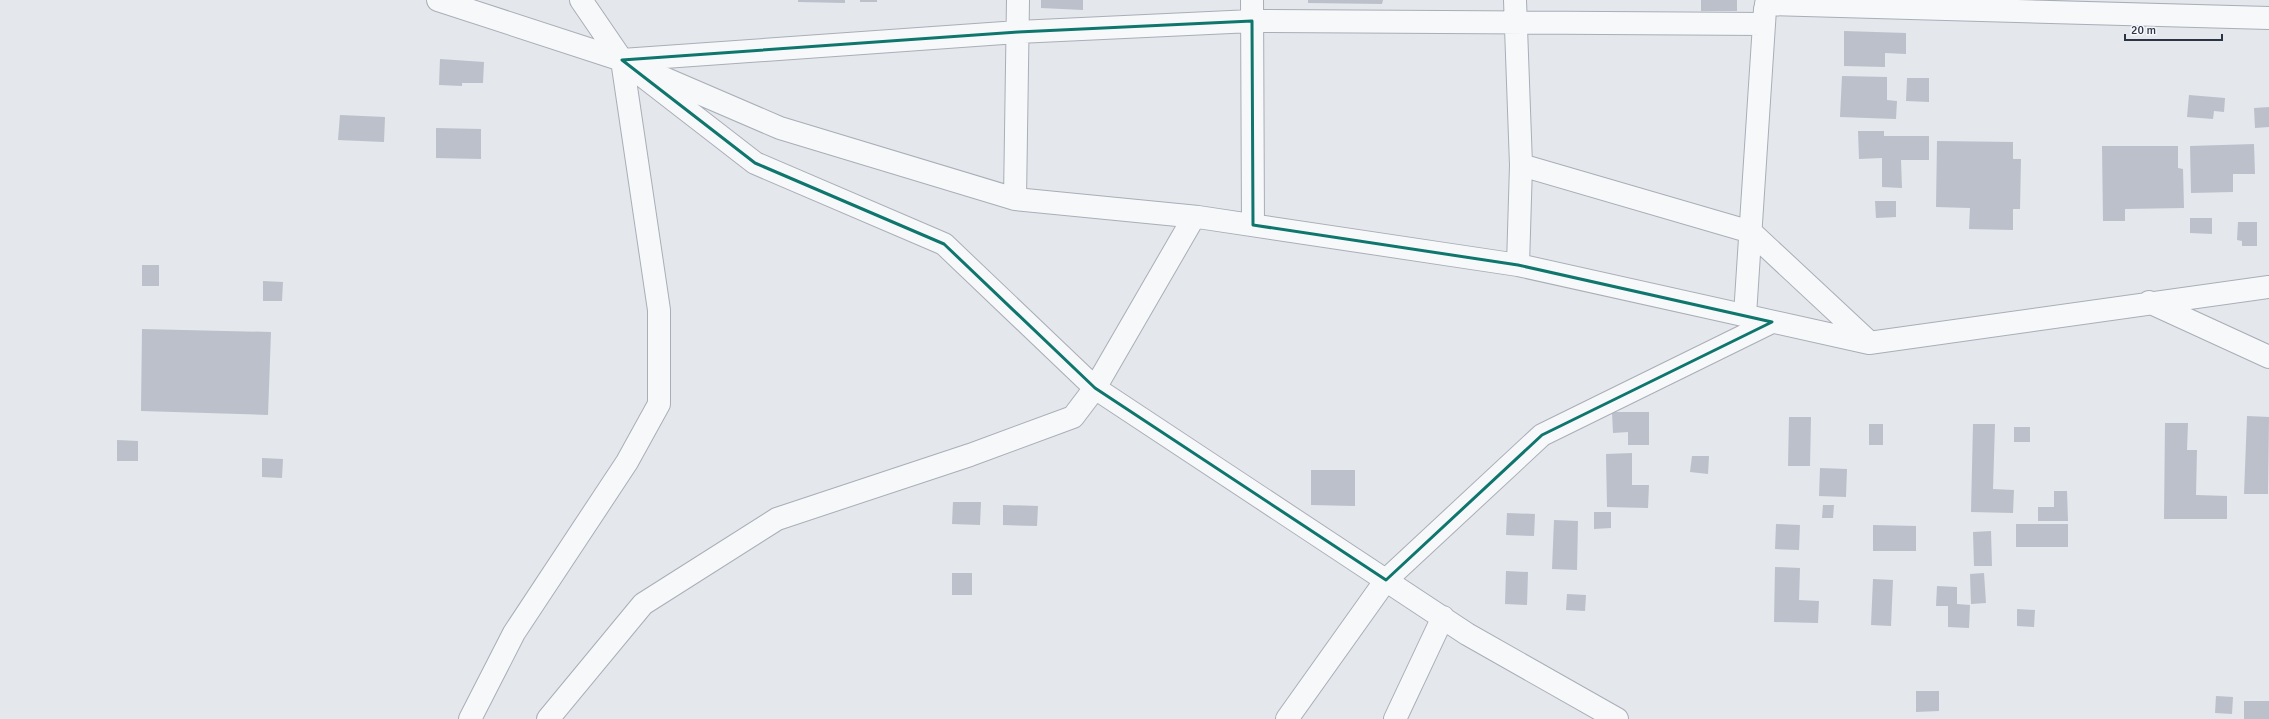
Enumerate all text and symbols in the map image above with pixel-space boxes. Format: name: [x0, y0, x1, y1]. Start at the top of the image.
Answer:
scale bar: [2125, 16, 2222, 42]
text: 20 m: [2131, 23, 2156, 38]

